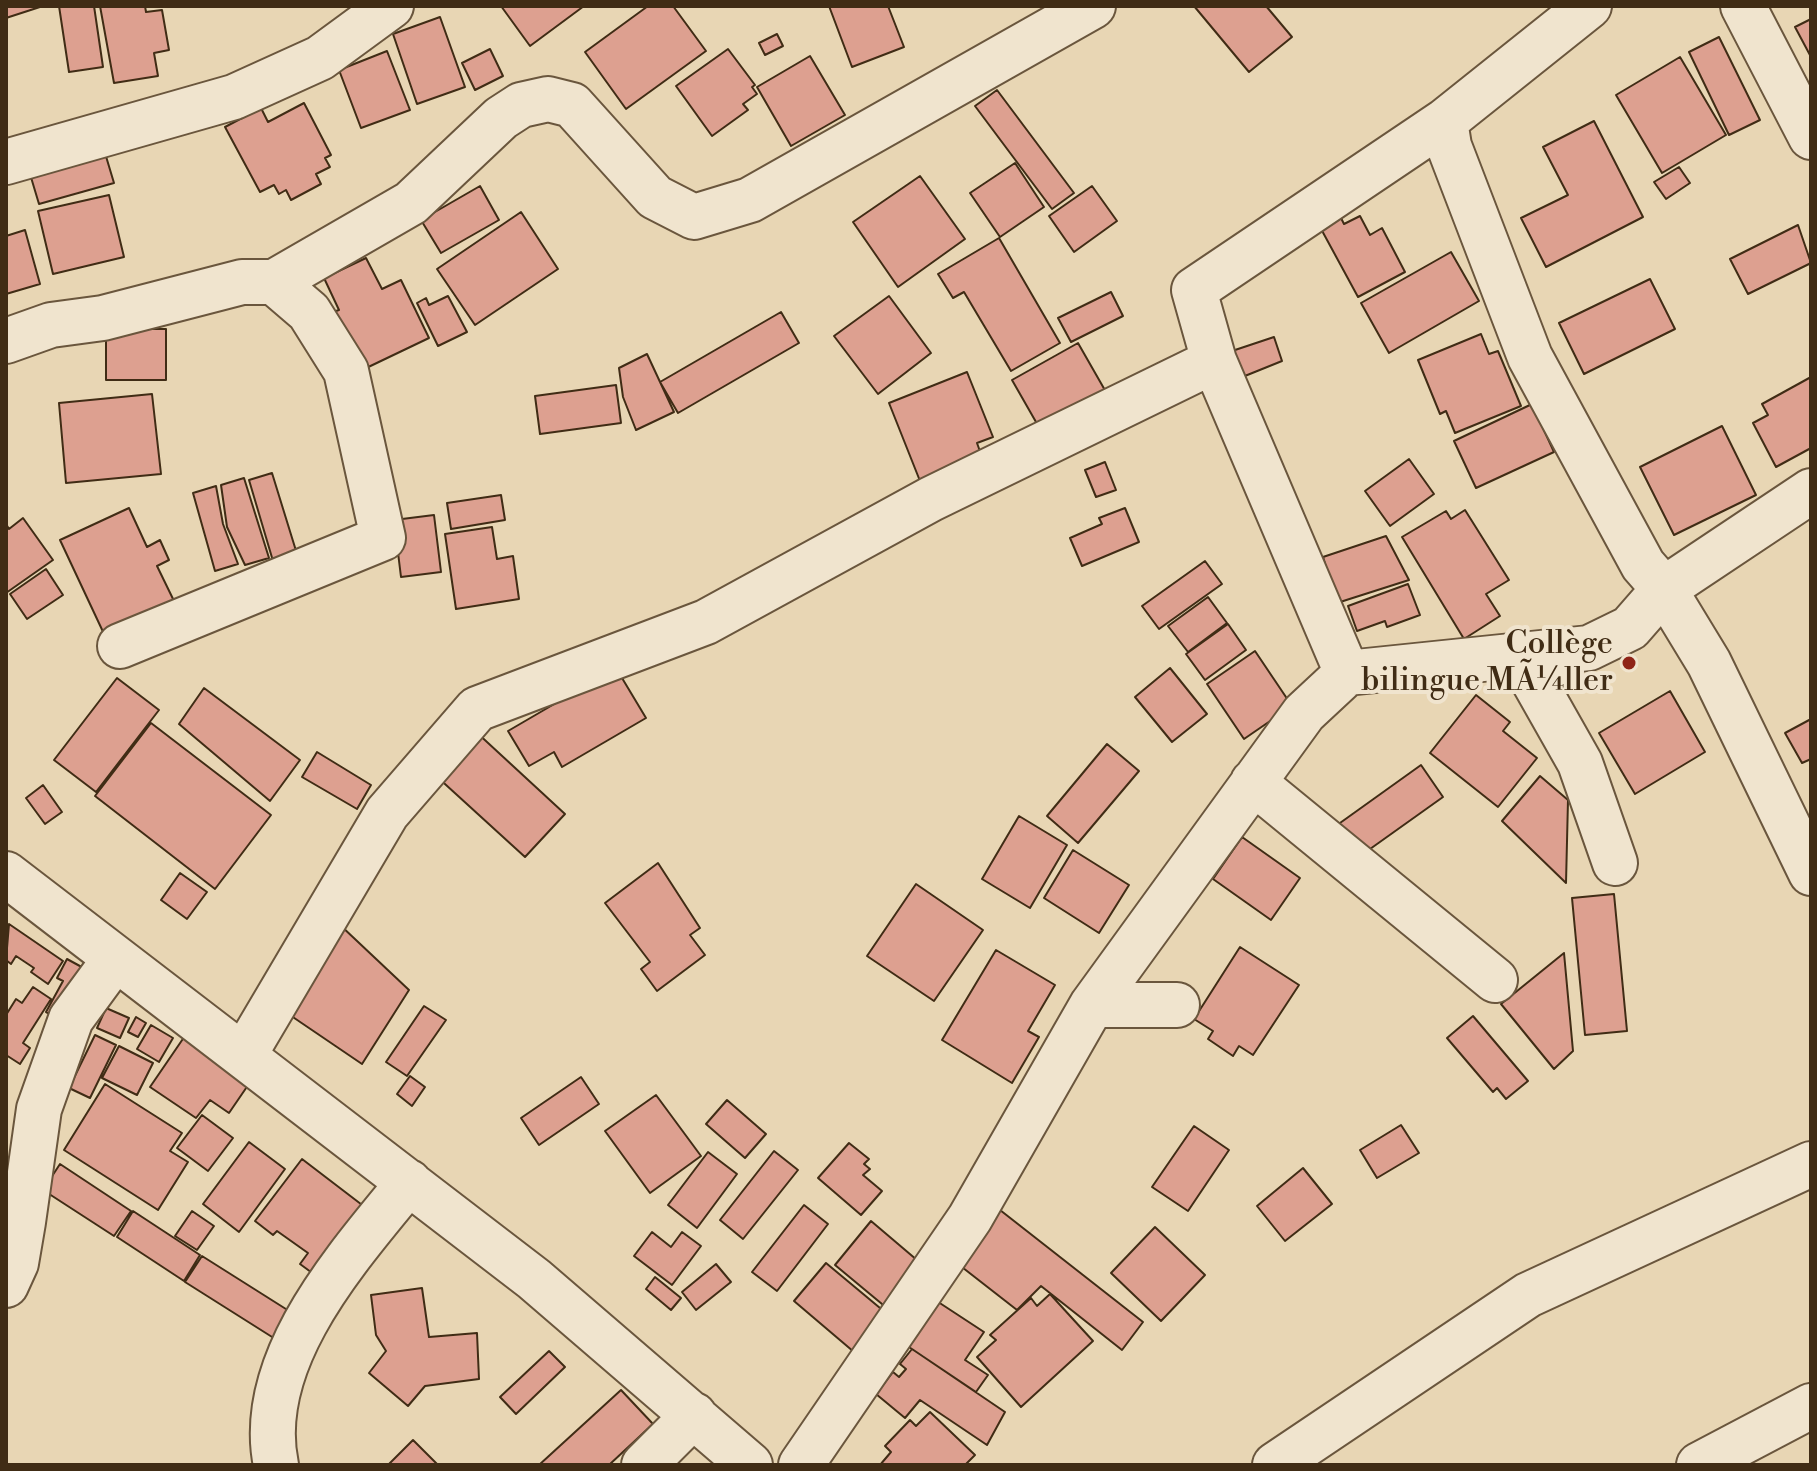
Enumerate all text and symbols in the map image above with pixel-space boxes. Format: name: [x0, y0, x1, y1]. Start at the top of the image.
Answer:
place label: Collège bilingue MÃ¼ller: [1361, 626, 1613, 701]
marker: Collège bilingue MÃ¼ller: [1620, 654, 1638, 672]

